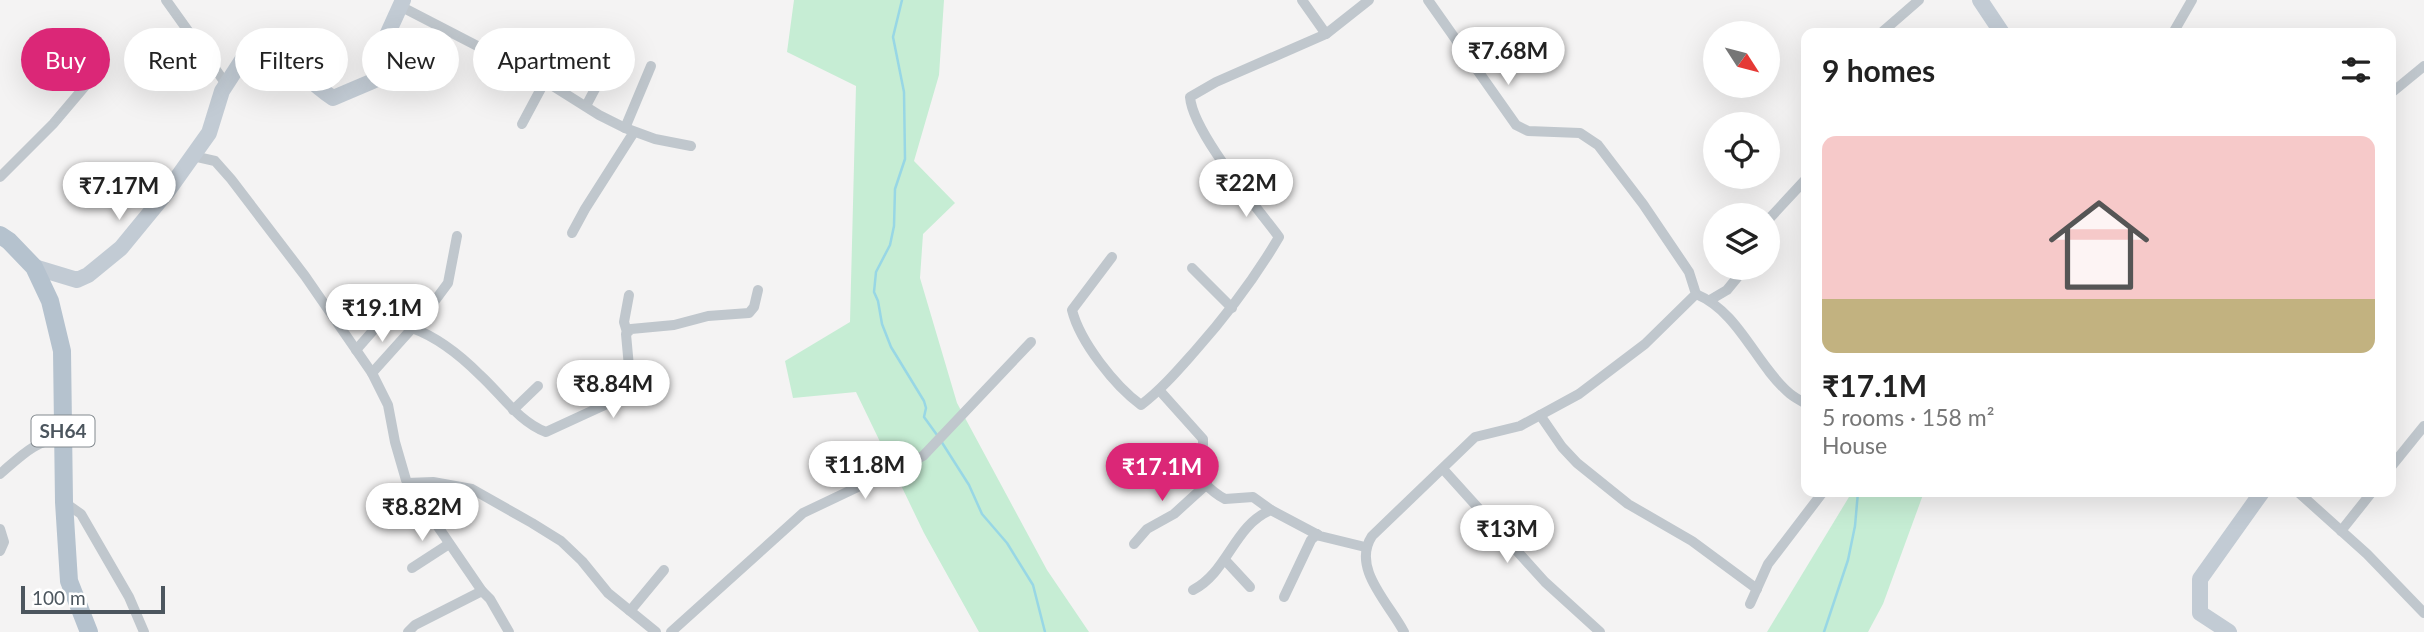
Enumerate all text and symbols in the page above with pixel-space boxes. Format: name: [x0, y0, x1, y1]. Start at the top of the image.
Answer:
north arrow: [1703, 21, 1780, 98]
map controls: [1703, 21, 1780, 280]
chip: Buy: [21, 28, 110, 91]
chip: Rent: [124, 28, 221, 91]
chip: Filters: [235, 28, 348, 91]
chip: New: [362, 28, 459, 91]
chip: Apartment: [473, 28, 635, 91]
pin: ₹7.68M: [1451, 28, 1565, 87]
text: ₹7.68M: [1468, 36, 1548, 64]
icon: filters: [2337, 51, 2375, 89]
text: 9 homes: [1822, 52, 1935, 88]
button: locate: [1703, 112, 1780, 189]
pin: ₹22M: [1205, 160, 1287, 219]
pin: ₹7.17M: [62, 162, 176, 222]
text: ₹22M: [1215, 168, 1277, 196]
text: ₹7.17M: [79, 171, 159, 199]
icon: home: [2036, 182, 2162, 308]
button: layers: [1703, 203, 1780, 280]
pin: ₹19.1M: [325, 284, 439, 344]
text: ₹19.1M: [342, 293, 422, 321]
pin: ₹8.84M: [556, 360, 670, 420]
text: ₹17.1M: [1822, 367, 1927, 403]
text: ₹8.84M: [573, 369, 653, 397]
text: 5 rooms · 158 m²: [1822, 403, 1994, 431]
road number: SH64: [32, 416, 94, 446]
text: House: [1822, 431, 1887, 459]
pin: ₹11.8M: [808, 442, 922, 501]
pin: ₹17.1M: [1105, 444, 1219, 503]
text: ₹11.8M: [825, 450, 905, 478]
text: ₹17.1M: [1122, 452, 1202, 480]
pin: ₹8.82M: [365, 484, 479, 543]
text: ₹8.82M: [382, 492, 462, 520]
pin: ₹13M: [1466, 505, 1548, 565]
text: ₹13M: [1476, 514, 1538, 542]
scale bar: [21, 583, 164, 615]
text: 100 m: [32, 586, 86, 609]

